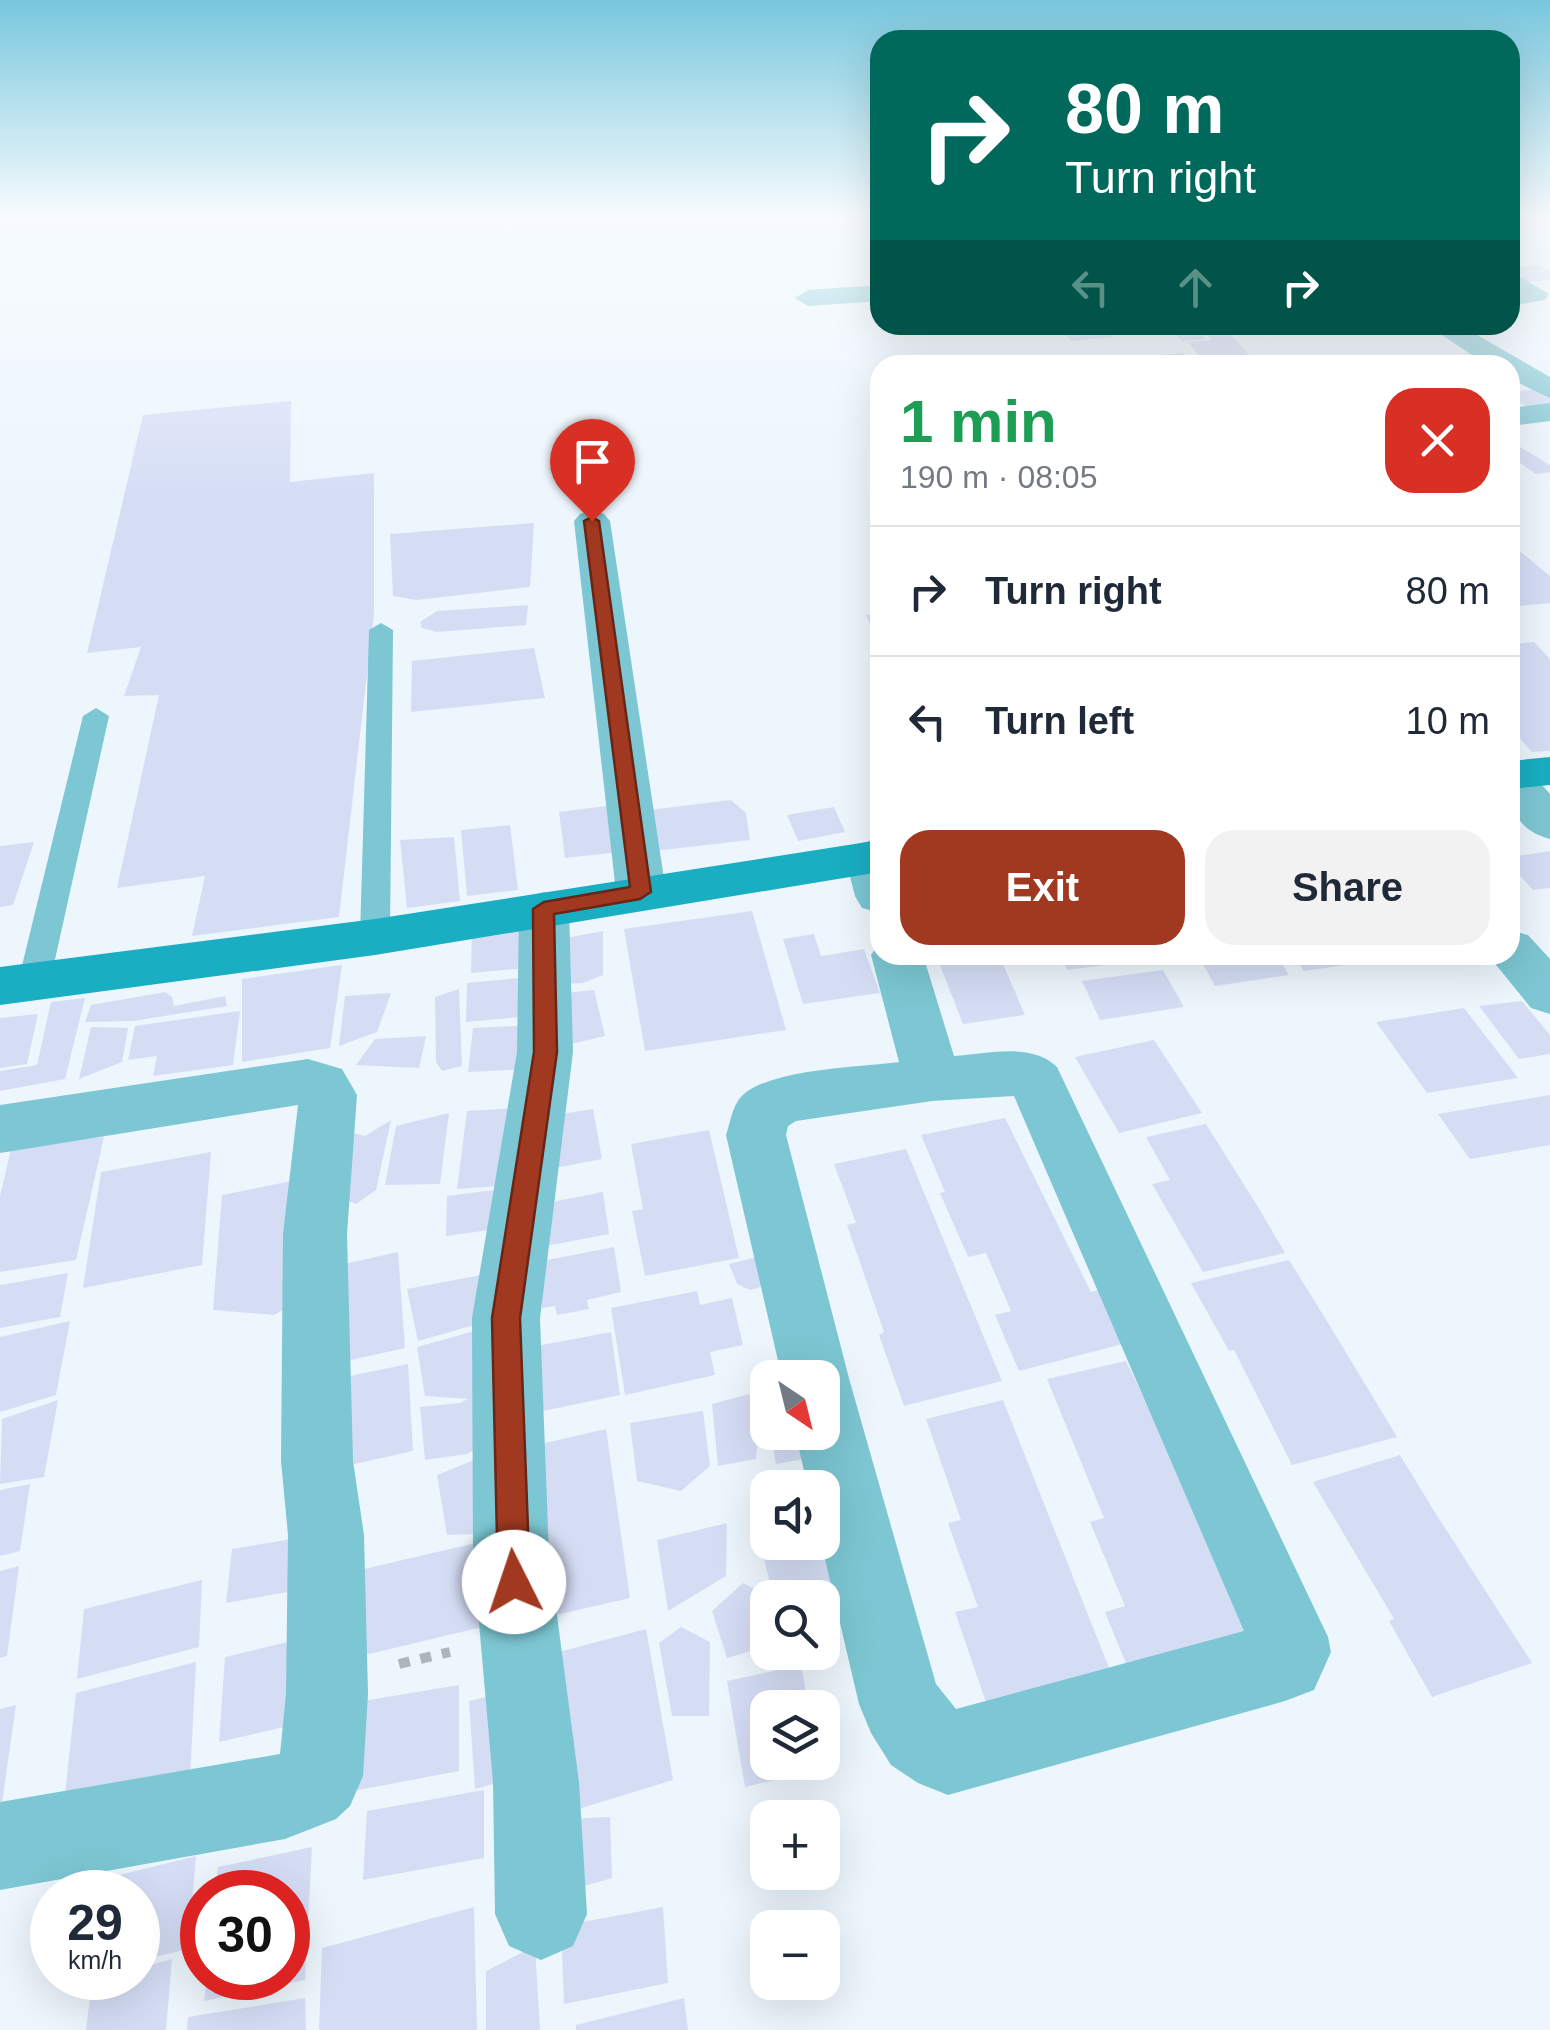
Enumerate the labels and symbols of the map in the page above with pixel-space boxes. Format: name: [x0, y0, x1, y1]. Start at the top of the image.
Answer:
pin: [550, 419, 635, 522]
north arrow: [750, 1360, 840, 1450]
position arrow: [462, 1530, 566, 1634]
speed limit sign: 30: [180, 1870, 310, 2000]

